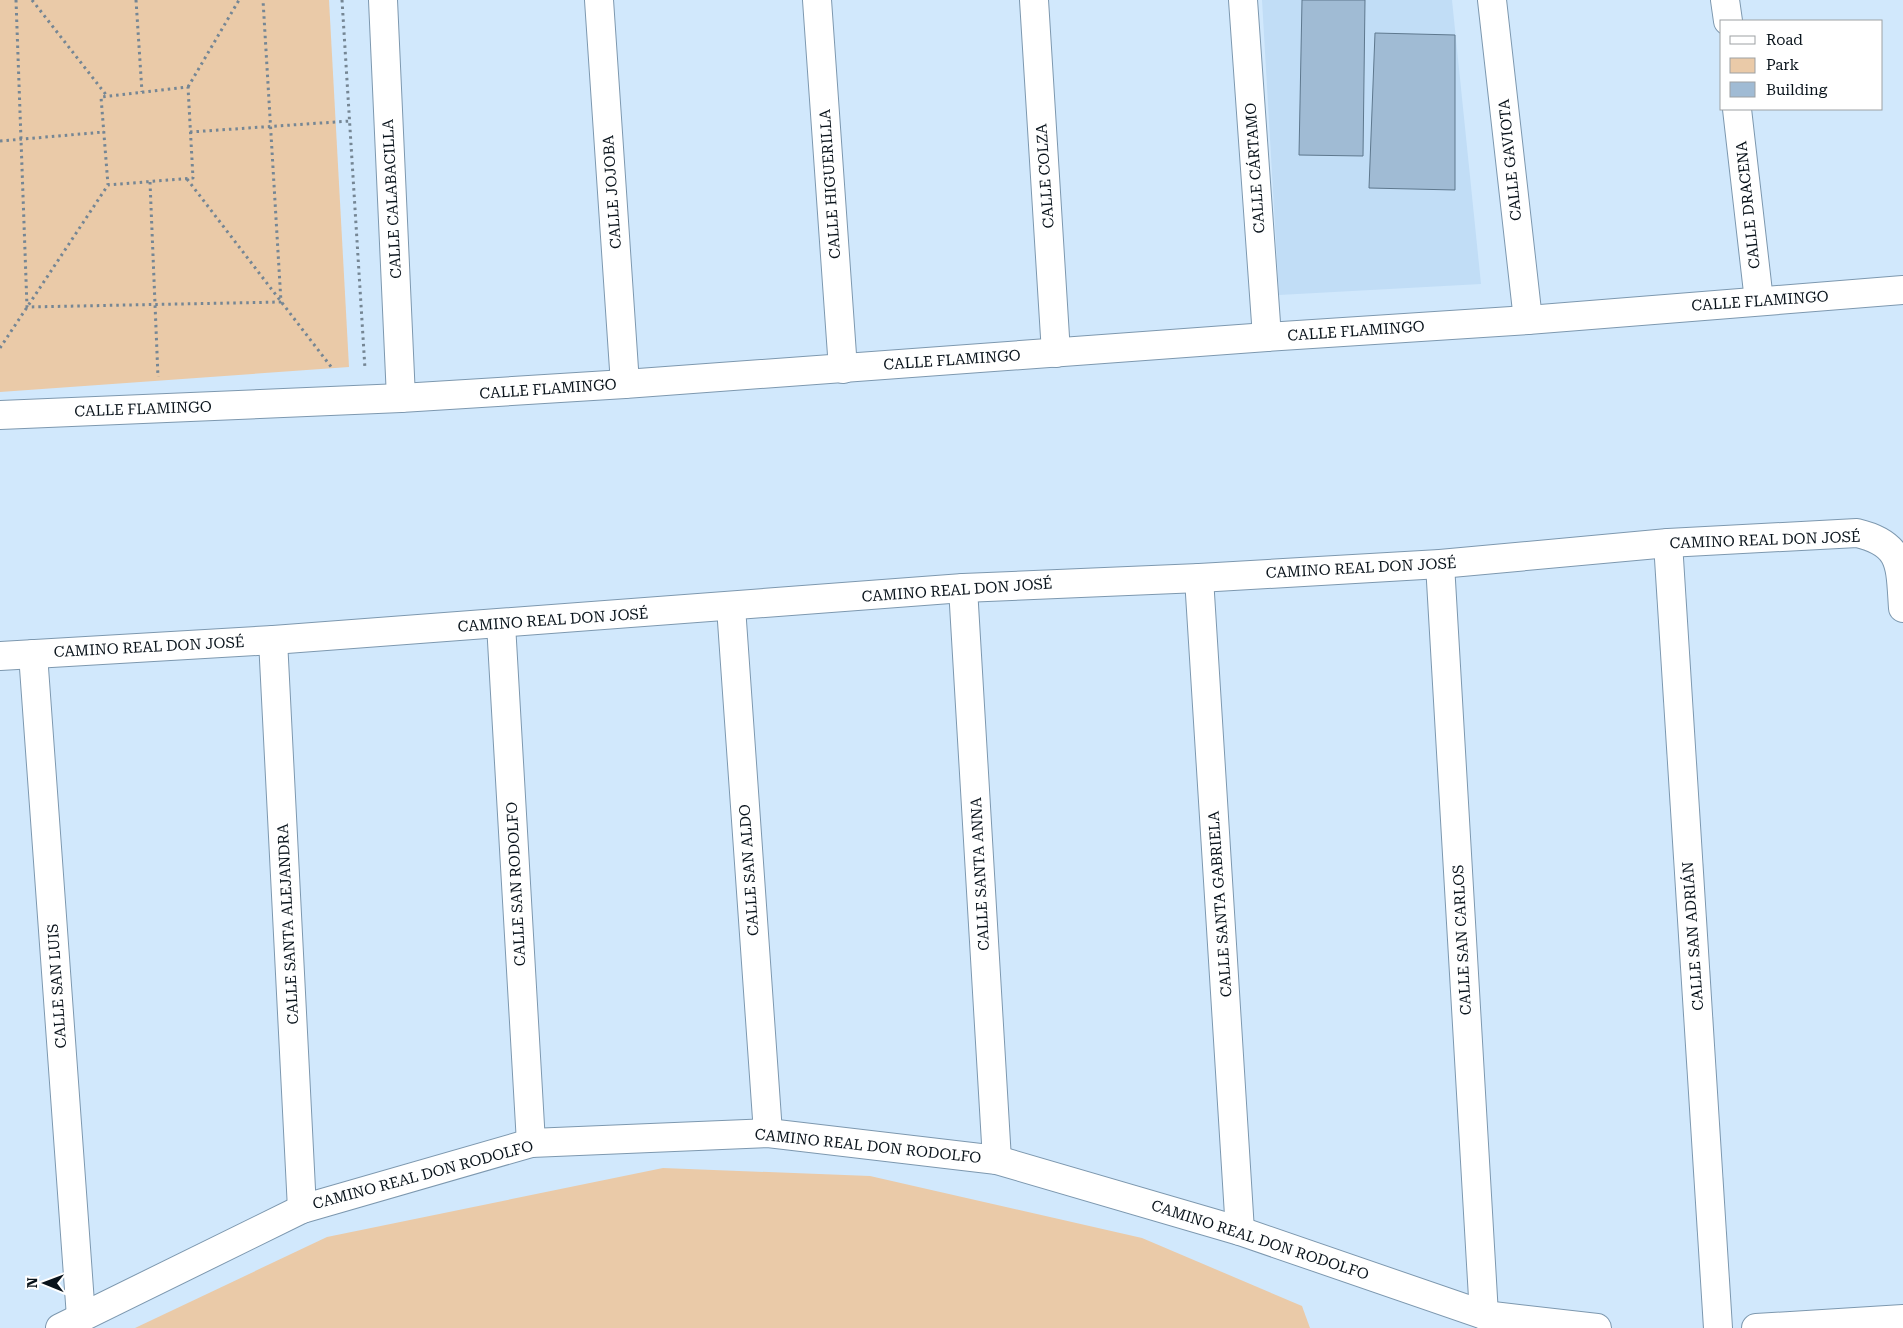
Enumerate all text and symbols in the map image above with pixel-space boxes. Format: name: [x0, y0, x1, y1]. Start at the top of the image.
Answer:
legend: [1720, 20, 1883, 110]
text: Road: [1766, 31, 1803, 49]
text: Park: [1766, 56, 1800, 74]
text: Building: [1766, 81, 1828, 99]
street label: CALLE GAVIOTA: [1495, 98, 1525, 222]
street label: CALLE CÁRTAMO: [1241, 102, 1269, 234]
street label: CALLE HIGUERILLA: [816, 108, 844, 259]
street label: CALLE CALABACILLA: [379, 118, 405, 279]
street label: CALLE COLZA: [1032, 123, 1058, 229]
street label: CALLE JOJOBA: [599, 134, 625, 250]
street label: CALLE DRACENA: [1732, 140, 1764, 270]
street label: CALLE FLAMINGO: [1691, 287, 1829, 315]
street label: CALLE FLAMINGO: [1287, 317, 1425, 345]
street label: CALLE FLAMINGO: [883, 346, 1021, 374]
street label: CALLE FLAMINGO: [479, 375, 617, 403]
street label: CALLE FLAMINGO: [74, 398, 212, 420]
street label: CAMINO REAL DON JOSÉ: [1669, 528, 1861, 552]
street label: CAMINO REAL DON JOSÉ: [1265, 554, 1457, 582]
street label: CAMINO REAL DON JOSÉ: [861, 574, 1053, 606]
street label: CAMINO REAL DON JOSÉ: [457, 604, 649, 636]
street label: CAMINO REAL DON JOSÉ: [53, 633, 245, 661]
street label: CALLE SANTA ANNA: [967, 796, 993, 951]
street label: CALLE SAN RODOLFO: [503, 801, 529, 967]
street label: CALLE SAN ALDO: [735, 803, 763, 936]
street label: CALLE SANTA GABRIELA: [1204, 810, 1235, 998]
street label: CALLE SANTA ALEJANDRA: [274, 823, 302, 1025]
street label: CALLE SAN ADRIÁN: [1679, 861, 1707, 1011]
street label: CALLE SAN CARLOS: [1449, 864, 1475, 1016]
street label: CALLE SAN LUIS: [44, 923, 70, 1049]
street label: CAMINO REAL DON RODOLFO: [754, 1125, 982, 1167]
street label: CAMINO REAL DON RODOLFO: [311, 1137, 535, 1213]
street label: CAMINO REAL DON RODOLFO: [1149, 1196, 1371, 1284]
north arrow: [20, 1258, 70, 1308]
text: N: [24, 1277, 40, 1288]

